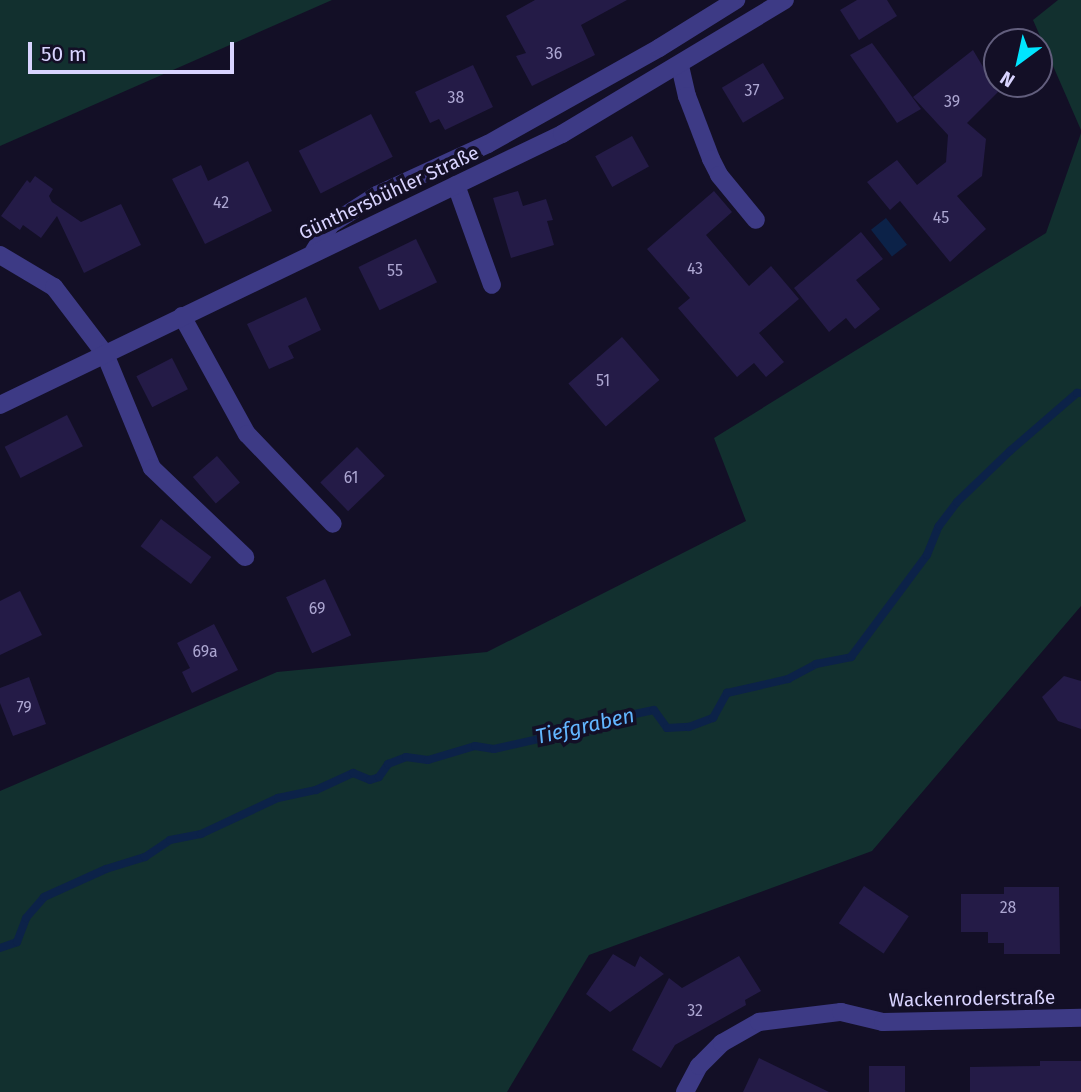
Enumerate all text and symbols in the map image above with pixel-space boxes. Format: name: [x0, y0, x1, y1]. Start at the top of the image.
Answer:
scale bar: [32, 28, 238, 72]
north arrow: [983, 28, 1053, 98]
text: 50 m: [41, 41, 87, 67]
house number: 36: [546, 44, 562, 64]
text: N: [996, 66, 1019, 92]
house number: 37: [744, 81, 760, 101]
house number: 38: [448, 88, 464, 108]
house number: 39: [944, 92, 960, 112]
street label: Günthersbühler Straße: [295, 141, 483, 245]
house number: 42: [213, 193, 229, 213]
house number: 45: [933, 208, 949, 228]
house number: 43: [687, 259, 703, 279]
house number: 55: [387, 261, 403, 281]
house number: 51: [596, 371, 610, 391]
house number: 61: [344, 468, 358, 488]
house number: 69: [309, 599, 325, 619]
house number: 69a: [192, 642, 218, 662]
house number: 79: [16, 698, 32, 718]
water label: Tiefgraben: [533, 702, 637, 750]
house number: 28: [1000, 898, 1016, 918]
street label: Wackenroderstraße: [889, 986, 1055, 1012]
house number: 32: [687, 1001, 703, 1021]

